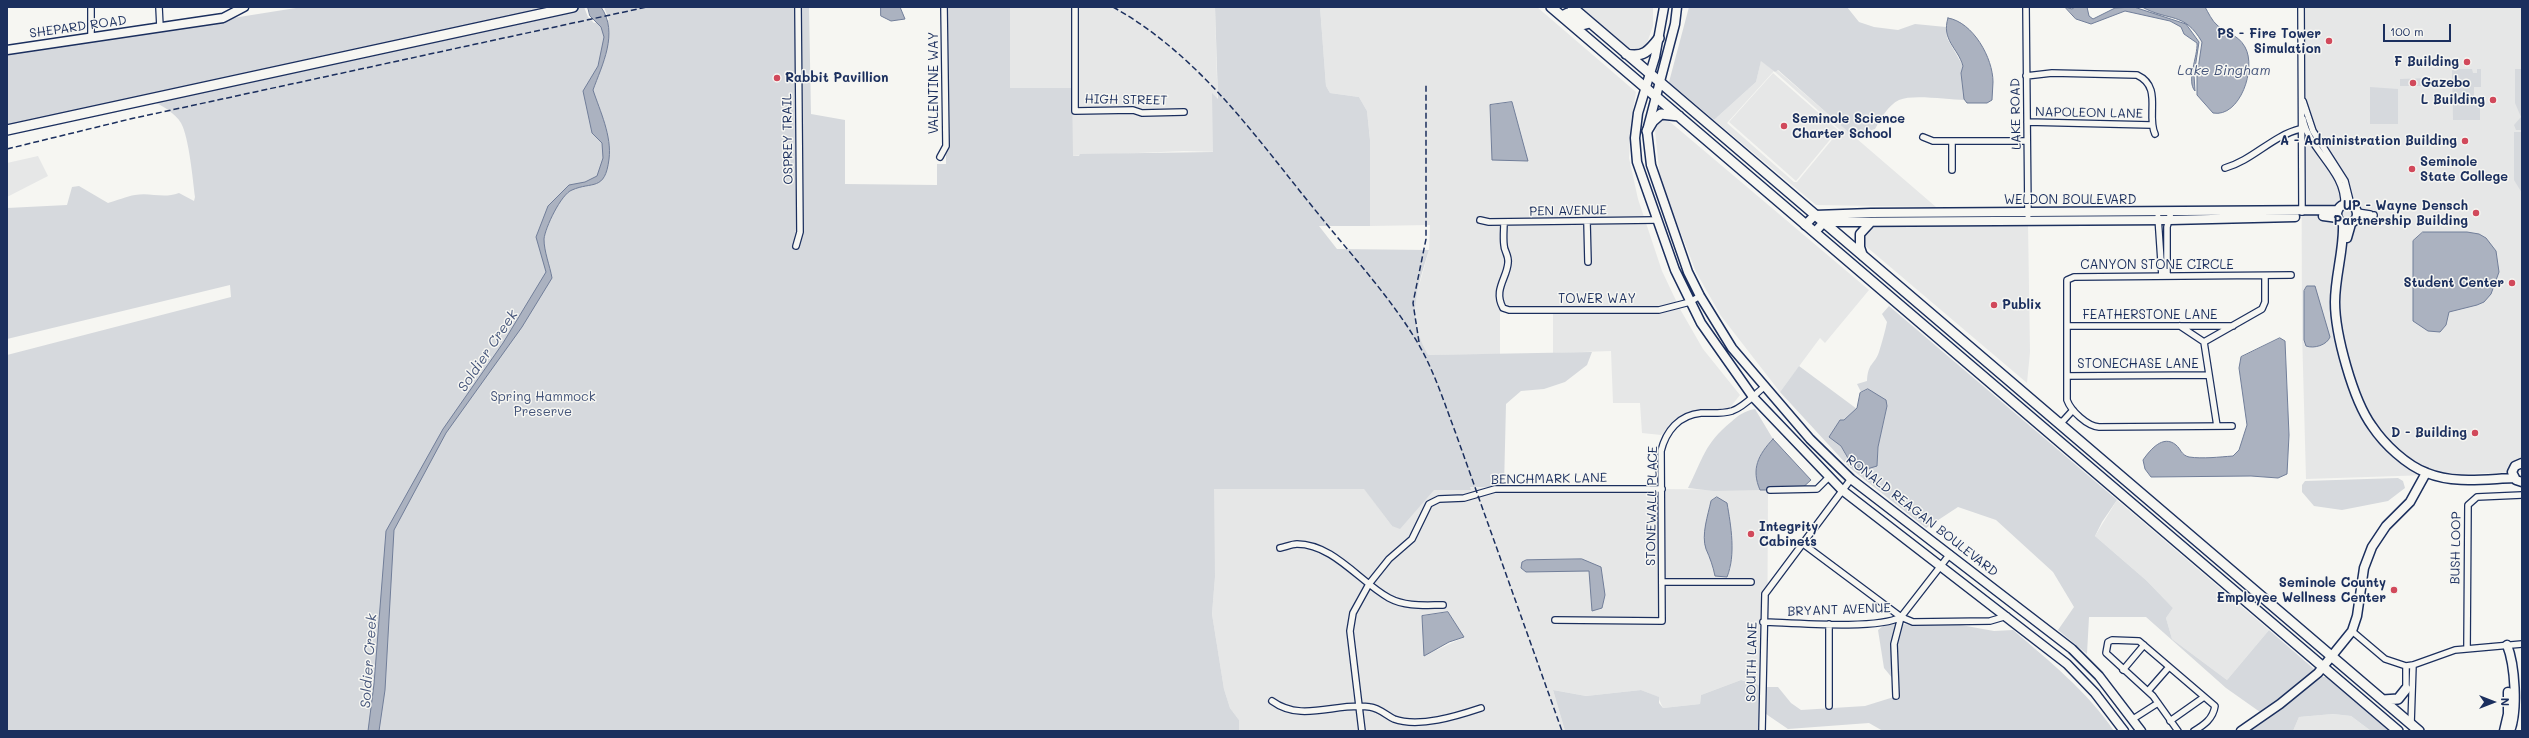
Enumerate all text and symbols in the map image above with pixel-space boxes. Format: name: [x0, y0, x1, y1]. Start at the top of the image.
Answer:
street label: SHEPARD ROAD: [28, 12, 128, 42]
scale bar: [2385, 16, 2453, 42]
text: 100 m: [2390, 23, 2424, 39]
place label: PS - Fire Tower Simulation: [2217, 26, 2321, 57]
street label: VALENTINE WAY: [926, 32, 942, 134]
marker: PS - Fire Tower Simulation: [2324, 36, 2334, 46]
place label: F Building: [2394, 54, 2459, 70]
marker: F Building: [2462, 57, 2472, 67]
water label: Lake Bingham: [2177, 63, 2271, 79]
place label: Rabbit Pavillion: [785, 70, 888, 86]
marker: Rabbit Pavillion: [772, 73, 782, 83]
place label: Gazebo: [2421, 75, 2470, 91]
street label: LAKE ROAD: [2008, 78, 2024, 150]
marker: Gazebo: [2408, 78, 2418, 88]
street label: HIGH STREET: [1084, 91, 1168, 109]
place label: L Building: [2421, 92, 2485, 108]
street label: OSPREY TRAIL: [779, 93, 797, 185]
marker: L Building: [2488, 95, 2498, 105]
street label: NAPOLEON LANE: [2035, 104, 2143, 122]
place label: Seminole Science Charter School: [1792, 111, 1905, 142]
marker: Seminole Science Charter School: [1779, 121, 1789, 131]
place label: A - Administration Building: [2280, 133, 2457, 149]
marker: A - Administration Building: [2460, 136, 2470, 146]
place label: Seminole State College: [2420, 154, 2508, 185]
marker: Seminole State College: [2407, 164, 2417, 174]
street label: WELDON BOULEVARD: [2004, 192, 2136, 208]
place label: UP - Wayne Densch Partnership Building: [2333, 198, 2468, 229]
street label: PEN AVENUE: [1529, 203, 1607, 219]
marker: UP - Wayne Densch Partnership Building: [2471, 208, 2481, 218]
street label: CANYON STONE CIRCLE: [2080, 257, 2234, 273]
place label: Student Center: [2404, 275, 2504, 291]
marker: Student Center: [2507, 278, 2517, 288]
street label: TOWER WAY: [1558, 291, 1636, 307]
place label: Publix: [2002, 297, 2041, 313]
marker: Publix: [1989, 300, 1999, 310]
water label: Soldier Creek: [455, 307, 521, 395]
street label: FEATHERSTONE LANE: [2083, 307, 2217, 323]
street label: STONECHASE LANE: [2077, 356, 2199, 372]
park label: Spring Hammock Preserve: [490, 389, 596, 420]
place label: D - Building: [2391, 425, 2467, 441]
marker: D - Building: [2470, 428, 2480, 438]
street label: STONEWALL PLACE: [1643, 446, 1661, 566]
street label: RONALD REAGAN BOULEVARD: [1843, 452, 2001, 580]
street label: BENCHMARK LANE: [1491, 470, 1607, 488]
street label: BUSH LOOP: [2448, 511, 2464, 585]
place label: Integrity Cabinets: [1759, 519, 1818, 550]
marker: Integrity Cabinets: [1746, 529, 1756, 539]
place label: Seminole County Employee Wellness Center: [2217, 575, 2386, 606]
marker: Seminole County Employee Wellness Center: [2389, 585, 2399, 595]
street label: BRYANT AVENUE: [1787, 600, 1891, 620]
water label: Soldier Creek: [357, 613, 381, 709]
street label: SOUTH LANE: [1744, 622, 1760, 702]
north arrow: [2473, 682, 2513, 722]
text: N: [2498, 698, 2513, 706]

